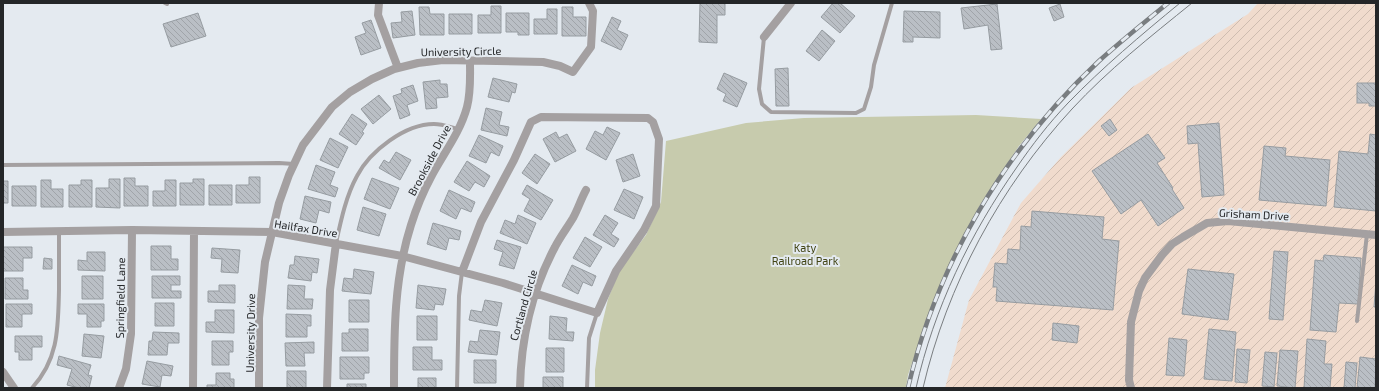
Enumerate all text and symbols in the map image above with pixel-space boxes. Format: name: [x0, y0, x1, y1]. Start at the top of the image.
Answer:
street label: University Circle: [420, 44, 502, 58]
street label: Brookside Drive: [405, 122, 453, 198]
street label: Grisham Drive: [1219, 206, 1290, 222]
street label: Hailfax Drive: [273, 217, 339, 239]
park label: Katy Railroad Park: [772, 241, 839, 267]
street label: Springfield Lane: [113, 257, 127, 339]
street label: Cortland Circle: [507, 268, 539, 342]
street label: University Drive: [243, 293, 257, 373]

